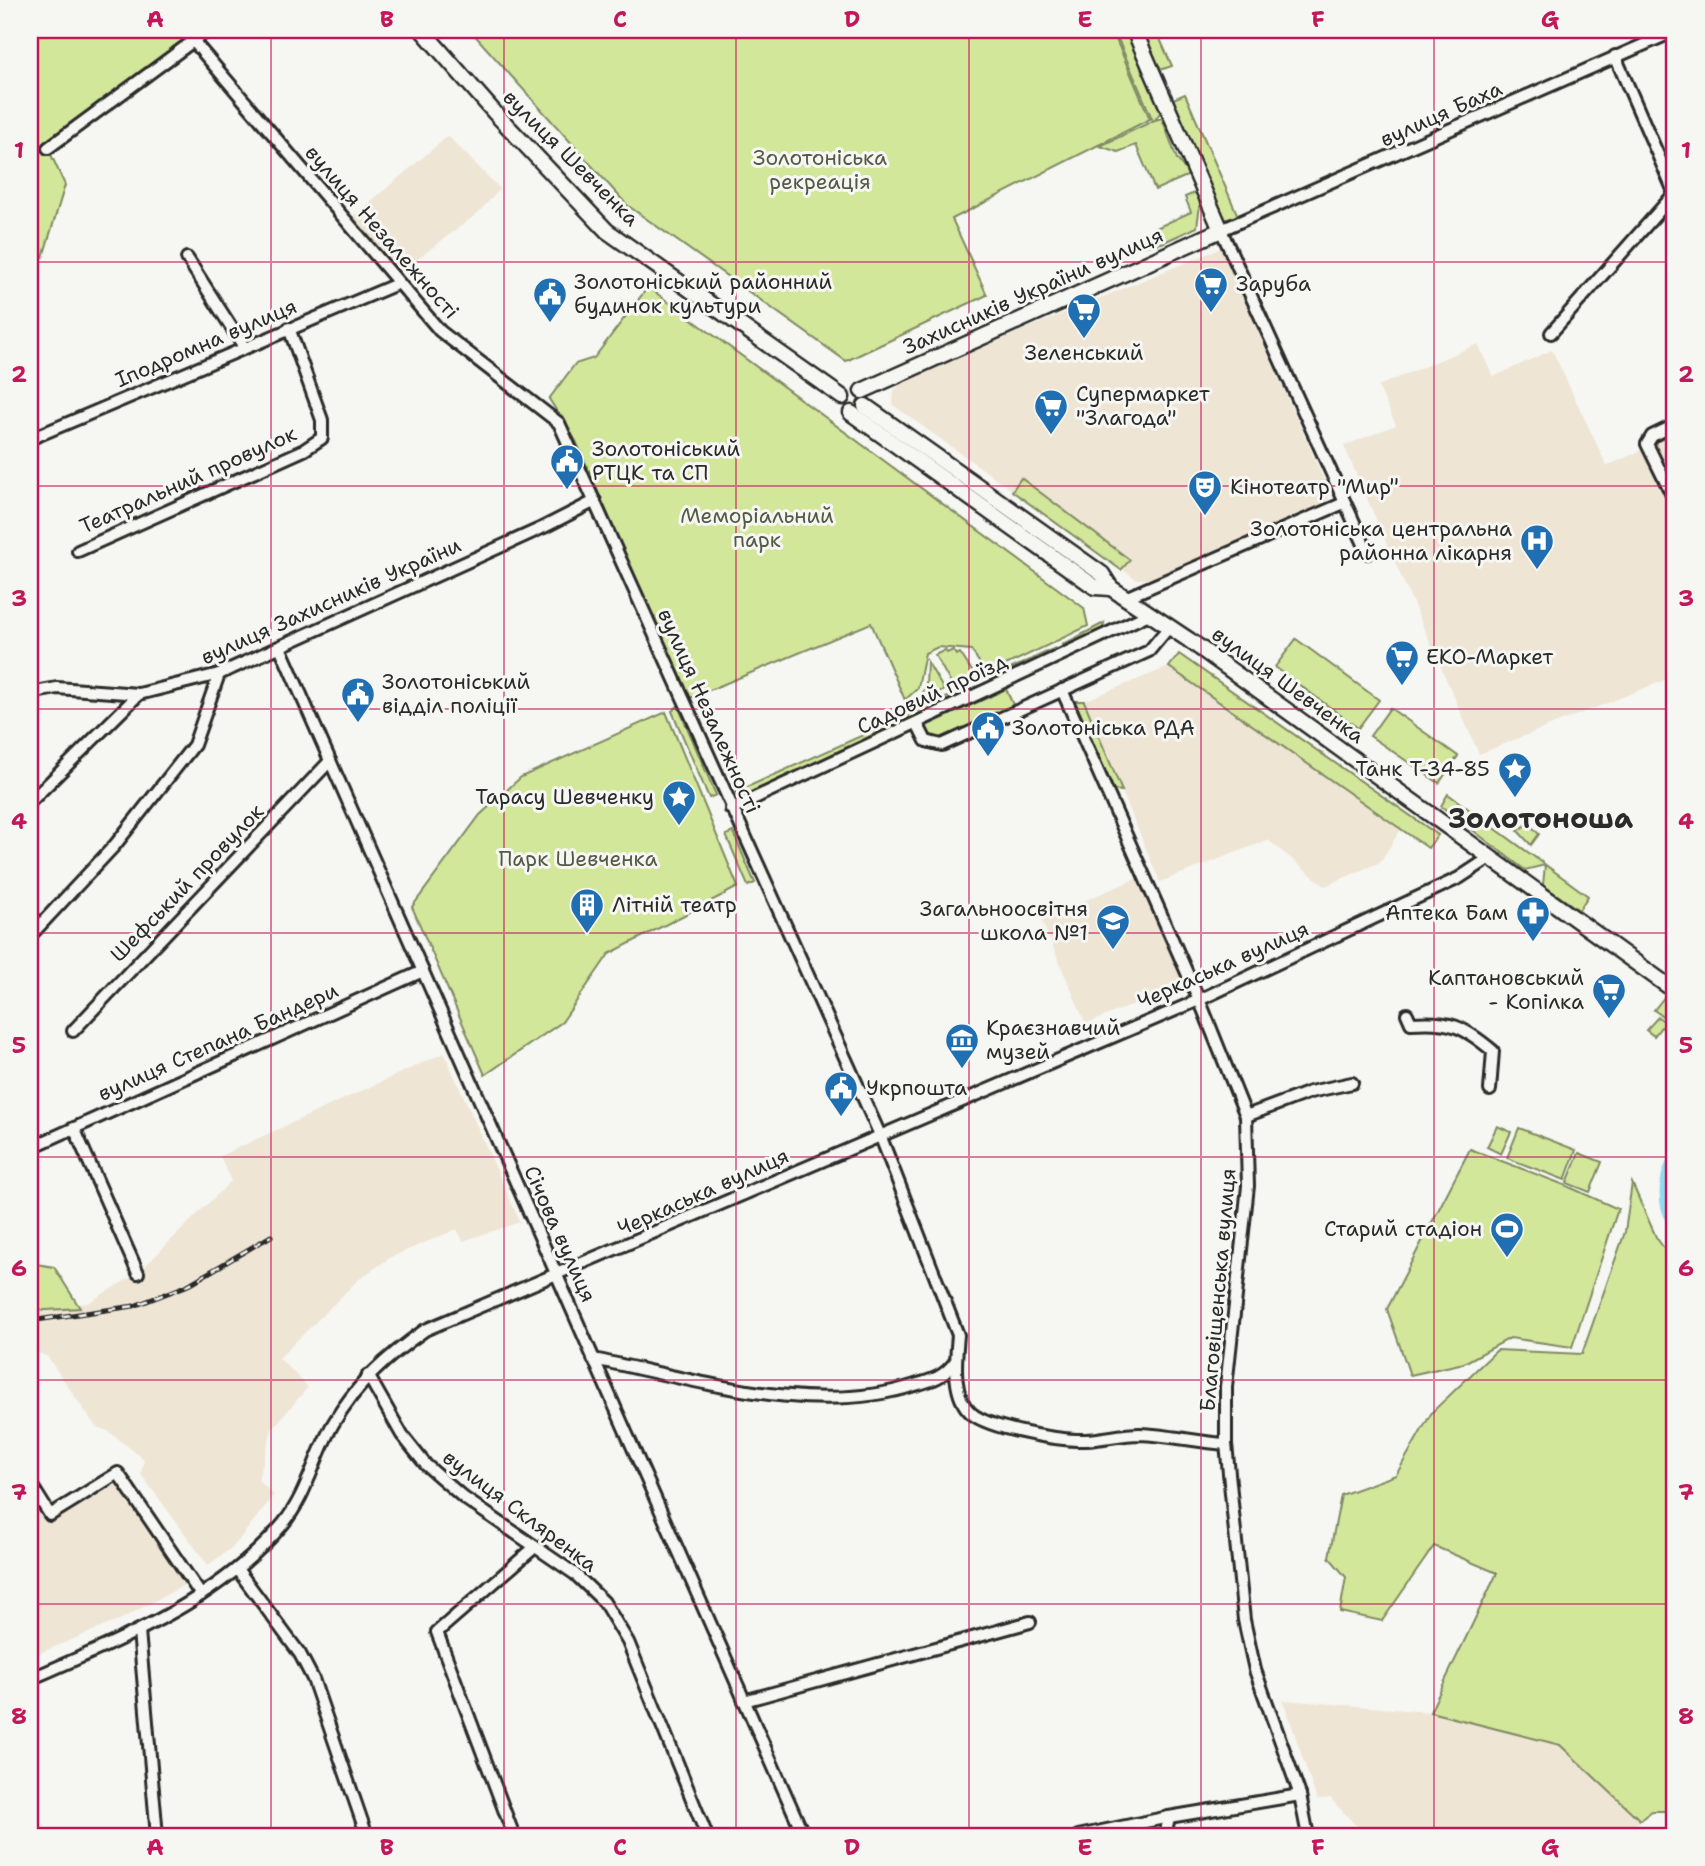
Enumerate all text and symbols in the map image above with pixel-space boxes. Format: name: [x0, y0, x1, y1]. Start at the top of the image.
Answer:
text: A: [146, 4, 164, 34]
text: B: [380, 4, 394, 34]
text: C: [613, 4, 627, 34]
text: D: [844, 4, 860, 34]
text: E: [1077, 4, 1093, 34]
text: F: [1311, 4, 1325, 34]
text: G: [1541, 4, 1560, 34]
street label: вулиця Баха: [1376, 75, 1506, 153]
street label: вулиця Шевченка: [497, 84, 645, 232]
text: 1: [14, 135, 24, 165]
text: 1: [1681, 135, 1691, 165]
street label: вулиця Незалежності: [299, 139, 465, 325]
park label: Золотоніська рекреація: [753, 144, 887, 196]
street label: Захисників України вулиця: [898, 221, 1168, 361]
supermarket icon: Заруба: [1192, 265, 1230, 314]
place label: Золотоніський районний будинок культури: [574, 268, 833, 320]
place label: Заруба: [1236, 270, 1311, 298]
public building icon: Золотоніський районний будинок культури: [531, 275, 569, 324]
supermarket icon: Зеленський: [1065, 291, 1103, 340]
street label: Іподромна вулиця: [111, 292, 301, 394]
place label: Зеленський: [1024, 339, 1144, 367]
text: 2: [11, 359, 27, 389]
text: 2: [1678, 359, 1694, 389]
place label: Супермаркет "Злагода": [1076, 380, 1210, 432]
supermarket icon: Супермаркет "Злагода": [1032, 387, 1070, 436]
street label: Театральний провулок: [75, 420, 301, 540]
place label: Золотоніський РТЦК та СП: [592, 435, 741, 487]
public building icon: Золотоніський РТЦК та СП: [548, 442, 586, 491]
theatre icon: Кінотеатр "Мир": [1186, 468, 1224, 517]
place label: Кінотеатр "Мир": [1230, 473, 1399, 501]
park label: Меморіальний парк: [680, 502, 834, 554]
place label: Золотоніська центральна районна лікарня: [1250, 515, 1512, 567]
hospital icon: Золотоніська центральна районна лікарня: [1518, 522, 1556, 571]
street label: вулиця Захисників України: [196, 531, 466, 671]
text: 3: [11, 583, 27, 613]
text: 3: [1678, 583, 1694, 613]
street label: вулиця Незалежності: [651, 604, 767, 818]
street label: вулиця Шевченка: [1206, 620, 1370, 750]
supermarket icon: ЕКО-Маркет: [1383, 638, 1421, 687]
place label: ЕКО-Маркет: [1426, 643, 1554, 671]
street label: Садовий проїзд: [852, 647, 1012, 741]
place label: Золотоніський відділ поліції: [382, 668, 531, 720]
public building icon: Золотоніський відділ поліції: [339, 675, 377, 724]
public building icon: Золотоніська РДА: [969, 709, 1007, 758]
place label: Золотоніська РДА: [1012, 714, 1195, 742]
place icon: Танк Т-34-85: [1496, 750, 1534, 799]
place label: Танк Т-34-85: [1355, 755, 1490, 783]
place icon: Тарасу Шевченку: [660, 778, 698, 827]
place label: Тарасу Шевченку: [475, 783, 654, 811]
street label: Шефський провулок: [104, 798, 270, 968]
district label: Золотоноша: [1449, 799, 1633, 837]
text: 4: [11, 806, 27, 836]
text: 4: [1678, 806, 1694, 836]
park label: Парк Шевченка: [498, 845, 658, 873]
building icon: Літній театр: [568, 886, 606, 935]
place label: Літній театр: [612, 891, 737, 919]
pharmacy icon: Аптека Бам: [1514, 894, 1552, 943]
place label: Загальноосвітня школа №1: [920, 895, 1088, 947]
place label: Аптека Бам: [1385, 899, 1508, 927]
school or university icon: Загальноосвітня школа №1: [1094, 902, 1132, 951]
street label: Черкаська вулиця: [1133, 915, 1313, 1015]
place label: Каптановський - Копілка: [1428, 964, 1584, 1016]
supermarket icon: Каптановський - Копілка: [1590, 971, 1628, 1020]
street label: вулиця Степана Бандери: [93, 976, 343, 1108]
place label: Краєзнавчий музей: [986, 1014, 1120, 1066]
museum icon: Краєзнавчий музей: [943, 1021, 981, 1070]
text: 5: [12, 1030, 26, 1060]
text: 5: [1679, 1030, 1693, 1060]
public building icon: Укрпошта: [822, 1069, 860, 1118]
place label: Укрпошта: [866, 1074, 967, 1102]
street label: Черкаська вулиця: [613, 1142, 793, 1242]
street label: Січова вулиця: [517, 1161, 603, 1307]
street label: Благовіщенська вулиця: [1193, 1167, 1243, 1413]
sports icon: Старий стадіон: [1488, 1210, 1526, 1259]
place label: Старий стадіон: [1324, 1215, 1482, 1243]
text: 6: [11, 1253, 27, 1283]
text: 6: [1678, 1253, 1694, 1283]
street label: вулиця Скляренка: [437, 1444, 603, 1578]
text: 7: [11, 1477, 27, 1507]
text: 7: [1678, 1477, 1694, 1507]
text: 8: [11, 1701, 27, 1731]
text: 8: [1678, 1701, 1694, 1731]
text: A: [146, 1832, 164, 1862]
text: B: [380, 1832, 394, 1862]
text: C: [613, 1832, 627, 1862]
text: D: [844, 1832, 860, 1862]
text: E: [1077, 1832, 1093, 1862]
text: F: [1311, 1832, 1325, 1862]
text: G: [1541, 1832, 1560, 1862]

